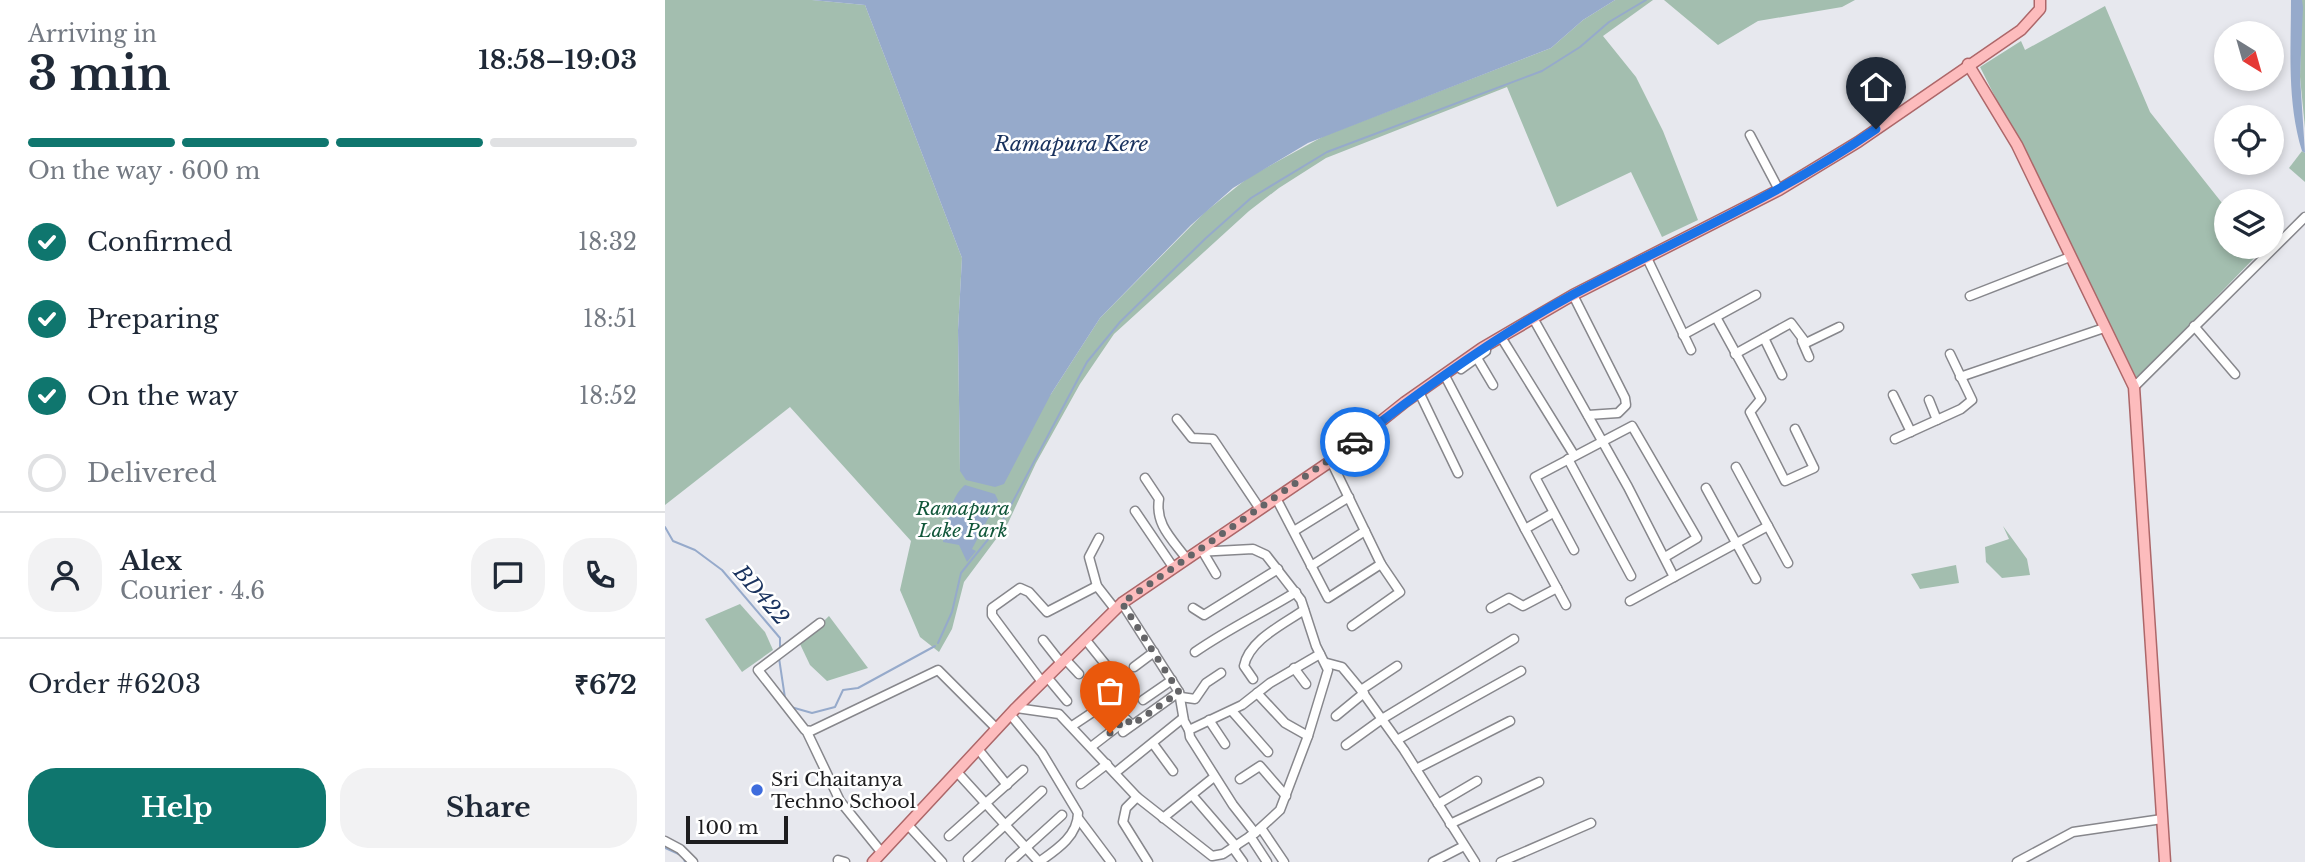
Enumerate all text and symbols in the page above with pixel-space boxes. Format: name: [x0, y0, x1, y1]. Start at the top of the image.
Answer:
text: Arriving in: [28, 20, 157, 48]
north arrow: [2214, 21, 2284, 91]
map controls: [2214, 21, 2284, 259]
text: 18:58–19:03: [478, 44, 637, 76]
text: 3 min: [28, 45, 170, 102]
pin: [1846, 57, 1906, 129]
icon: home: [1857, 68, 1895, 106]
button: locate: [2214, 105, 2284, 175]
water label: Ramapura Kere: [993, 131, 1148, 157]
text: On the way · 600 m: [28, 157, 260, 185]
button: layers: [2214, 189, 2284, 259]
icon: check: [28, 223, 66, 261]
text: Confirmed: [87, 226, 232, 258]
text: 18:32: [578, 228, 637, 256]
icon: check: [28, 300, 66, 338]
text: Preparing: [87, 303, 219, 335]
text: 18:51: [583, 305, 637, 333]
icon: check: [28, 377, 66, 415]
text: On the way: [87, 380, 239, 412]
text: 18:52: [579, 382, 637, 410]
courier: [1320, 407, 1390, 477]
icon: car: [1336, 423, 1374, 461]
text: Delivered: [87, 457, 217, 489]
park label: Ramapura Lake Park: [915, 497, 1010, 542]
button: person: [28, 538, 102, 612]
button: chat: [471, 538, 545, 612]
button: phone: [563, 538, 637, 612]
text: Alex: [120, 545, 182, 577]
water label: BD422: [727, 559, 794, 630]
text: Courier · 4.6: [120, 577, 265, 605]
pin: [1080, 661, 1140, 733]
text: Order #6203: [28, 668, 201, 700]
text: ₹672: [574, 669, 637, 701]
icon: bag: [1091, 672, 1129, 710]
button: Help: [28, 768, 326, 848]
button: Share: [340, 768, 637, 848]
place label: Sri Chaitanya Techno School: [771, 768, 916, 813]
marker: Sri Chaitanya Techno School: [749, 782, 765, 798]
scale bar: [686, 813, 787, 845]
text: 100 m: [697, 816, 758, 839]

